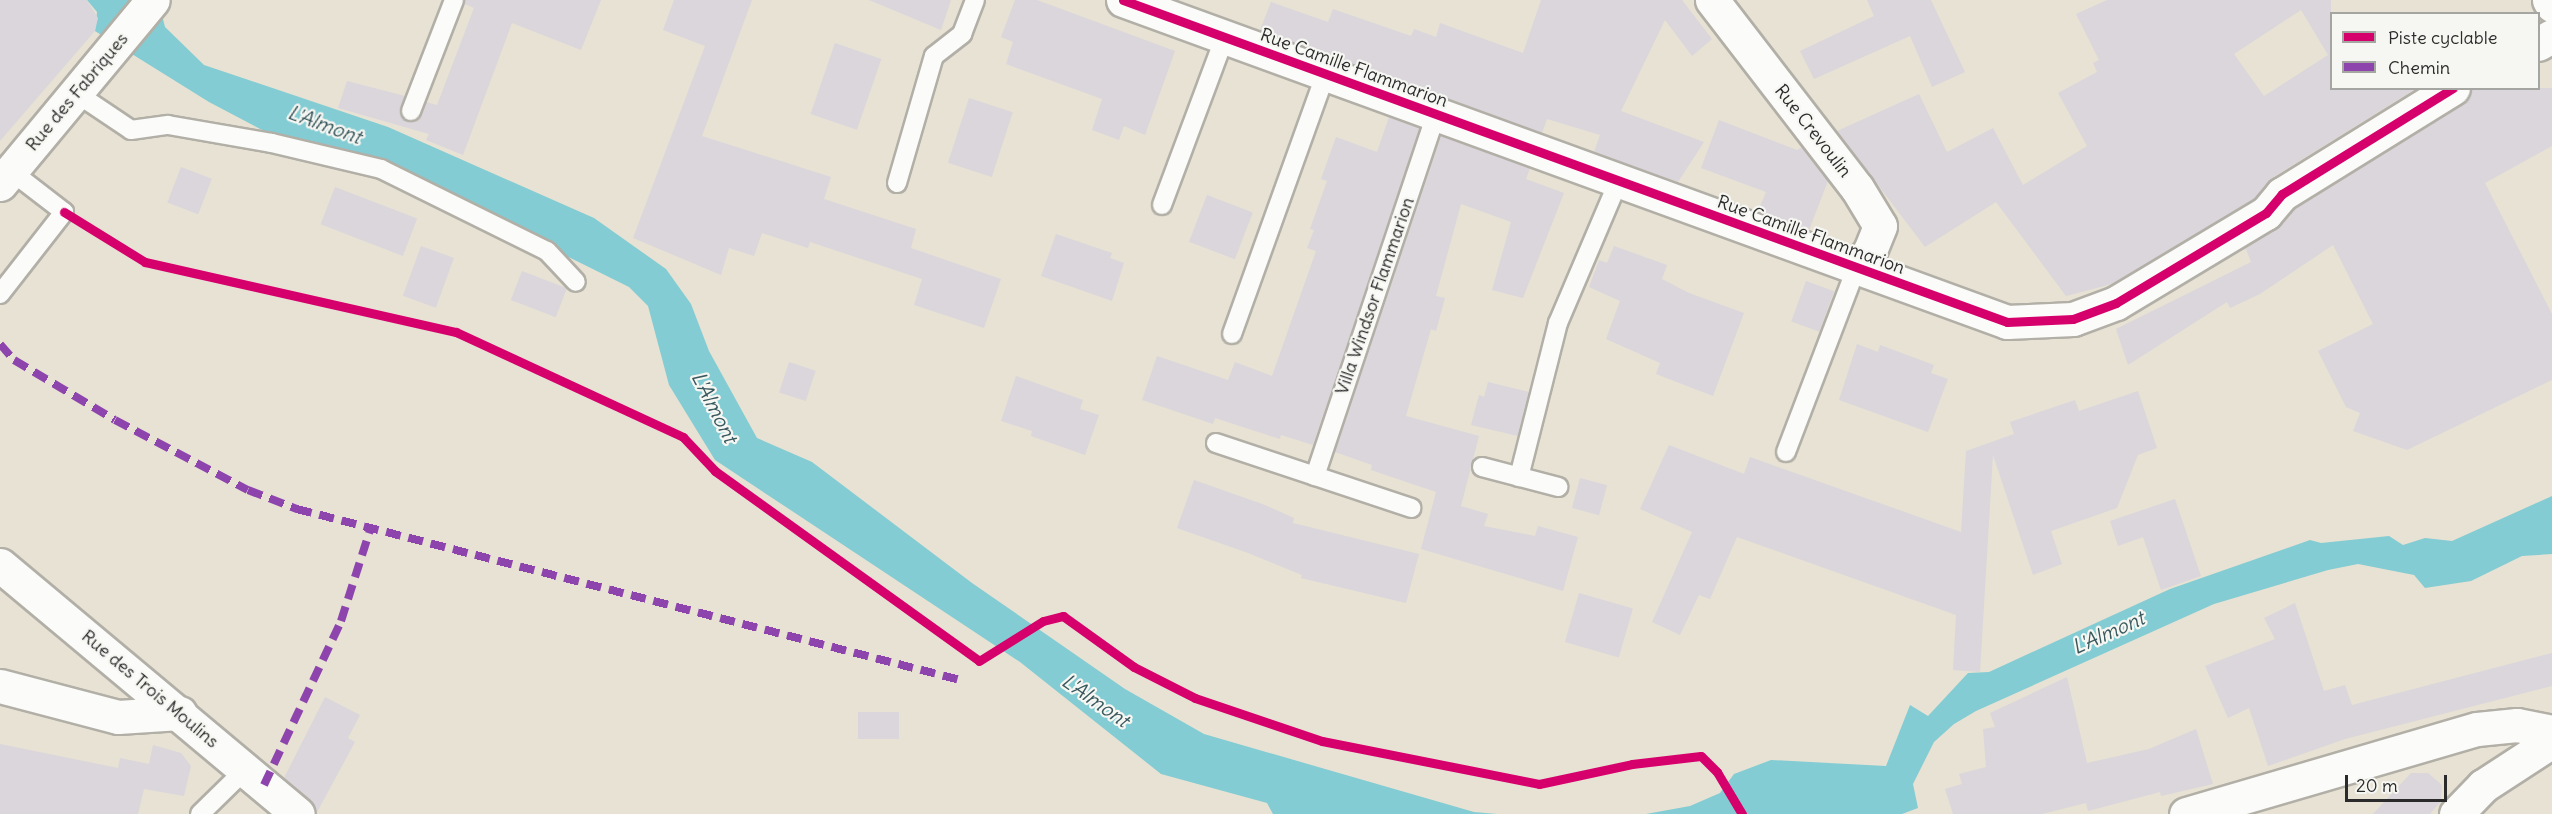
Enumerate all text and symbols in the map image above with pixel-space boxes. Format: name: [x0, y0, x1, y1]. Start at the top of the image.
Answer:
legend: [2330, 12, 2540, 90]
street label: Rue Camille Flammarion: [1257, 24, 1451, 112]
text: Piste cyclable: [2388, 26, 2497, 49]
street label: Rue des Fabriques: [21, 29, 133, 155]
text: Chemin: [2388, 56, 2450, 79]
street label: Rue Crevoulin: [1770, 80, 1856, 182]
water label: L'Almont: [285, 100, 365, 148]
street label: Rue Camille Flammarion: [1714, 191, 1908, 279]
street label: Villa Windsor Flammarion: [1331, 194, 1419, 398]
water label: L'Almont: [687, 367, 743, 447]
water label: L'Almont: [2068, 605, 2148, 659]
street label: Rue des Trois Moulins: [77, 625, 223, 753]
water label: L'Almont: [1058, 668, 1134, 732]
scale bar: [2348, 763, 2450, 801]
text: 20 m: [2356, 774, 2398, 797]

